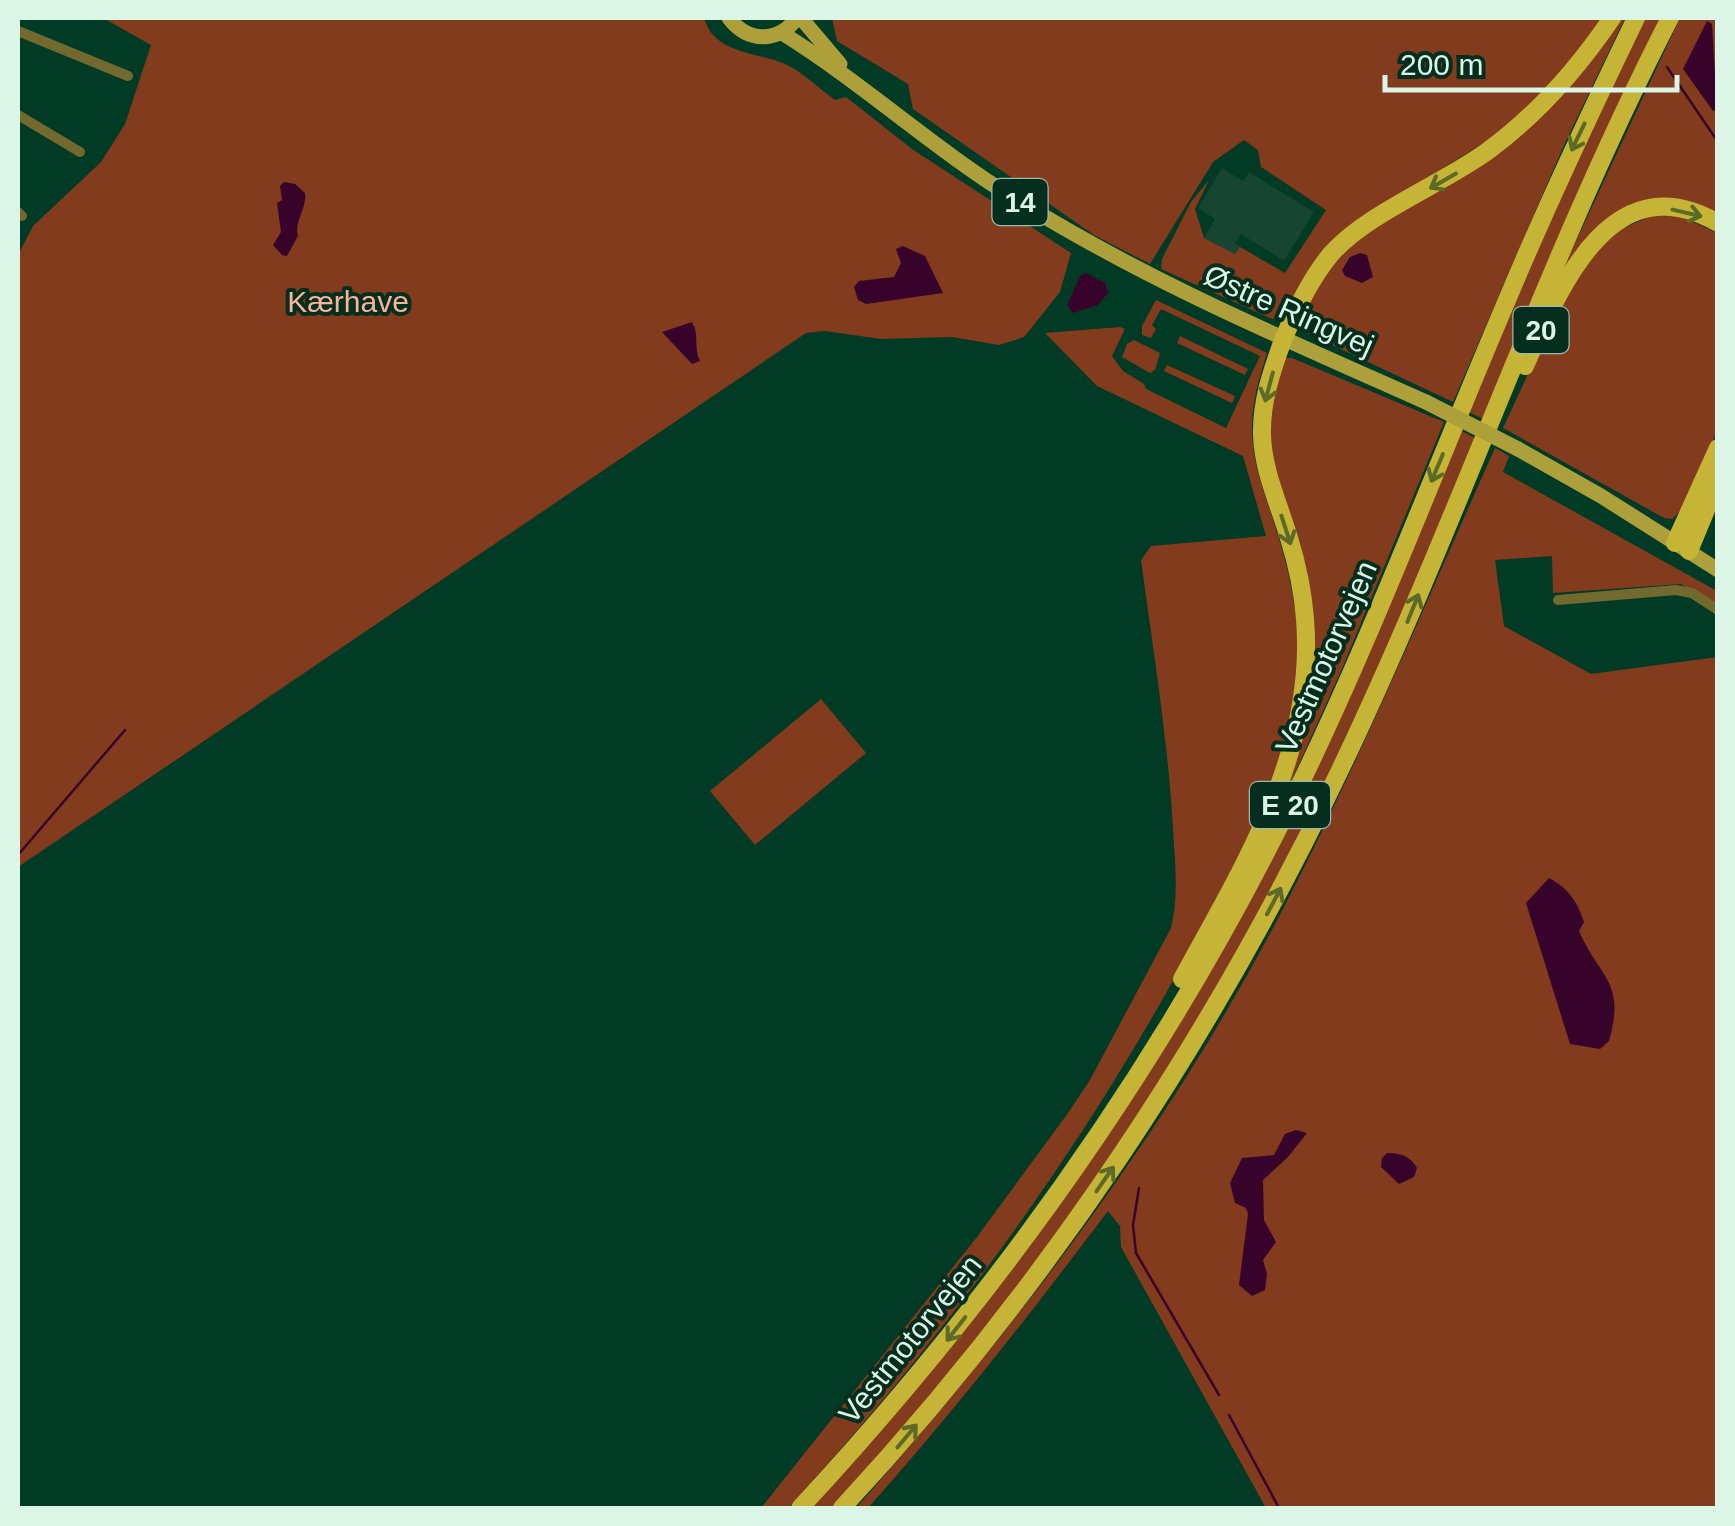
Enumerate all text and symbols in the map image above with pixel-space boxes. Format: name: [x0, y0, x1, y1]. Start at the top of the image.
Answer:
scale bar: [1385, 30, 1678, 92]
text: 200 m: [1400, 48, 1483, 81]
one-way arrow: [1568, 121, 1587, 151]
one-way arrow: [1429, 171, 1458, 191]
road number: 14: [992, 179, 1048, 225]
one-way arrow: [1670, 205, 1702, 223]
street label: Østre Ringvej: [1199, 258, 1379, 362]
park label: Kærhave: [287, 285, 409, 318]
road number: 20: [1514, 307, 1568, 353]
one-way arrow: [1258, 371, 1277, 402]
one-way arrow: [1427, 452, 1445, 483]
one-way arrow: [1279, 514, 1297, 546]
street label: Vestmotorvejen: [1269, 556, 1383, 758]
one-way arrow: [1405, 593, 1423, 623]
road number: E 20: [1250, 782, 1330, 828]
one-way arrow: [1265, 887, 1284, 917]
one-way arrow: [1094, 1165, 1115, 1193]
street label: Vestmotorvejen: [832, 1248, 988, 1430]
one-way arrow: [946, 1315, 967, 1342]
one-way arrow: [895, 1424, 918, 1449]

